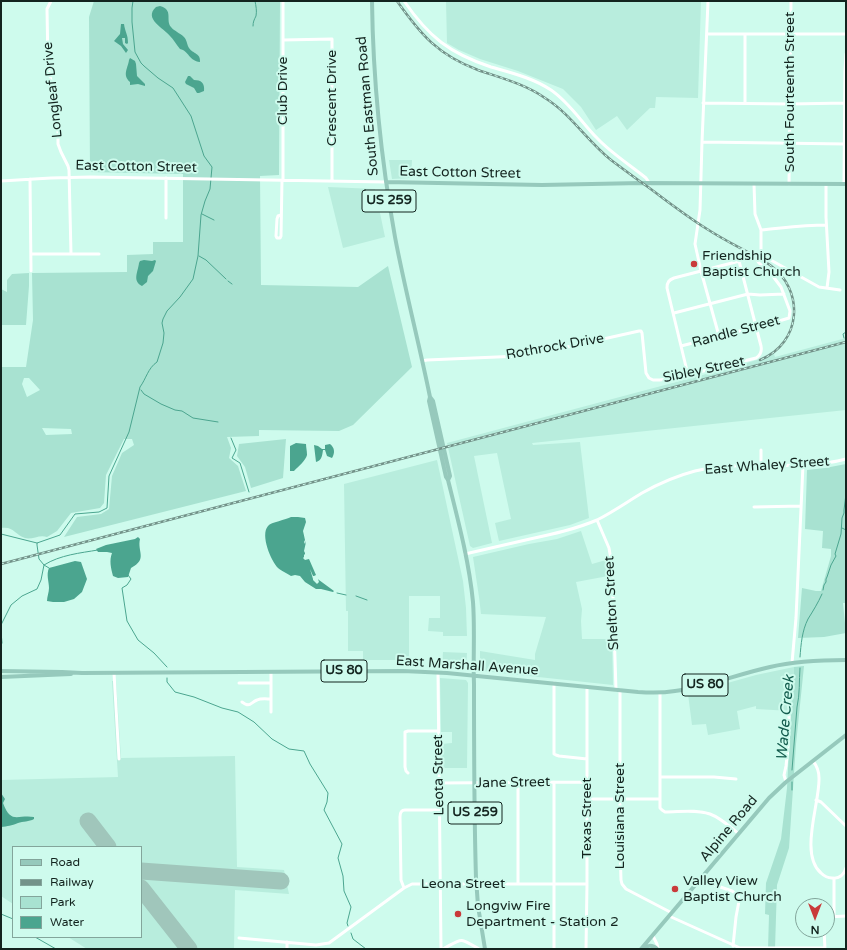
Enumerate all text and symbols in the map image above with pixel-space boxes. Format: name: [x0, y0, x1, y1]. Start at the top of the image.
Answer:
street label: South Fourteenth Street: [782, 12, 798, 172]
street label: South Eastman Road: [354, 36, 382, 176]
street label: Longleaf Drive: [40, 41, 66, 139]
street label: Crescent Drive: [324, 50, 340, 146]
street label: Club Drive: [275, 57, 291, 125]
street label: East Cotton Street: [75, 158, 197, 176]
street label: East Cotton Street: [399, 164, 521, 182]
road number: US 259: [362, 190, 416, 212]
place label: Friendship Baptist Church: [702, 248, 801, 280]
marker: Friendship Baptist Church: [689, 259, 699, 269]
street label: Randle Street: [690, 312, 782, 352]
street label: Rothrock Drive: [505, 330, 605, 364]
street label: Sibley Street: [662, 353, 746, 387]
street label: East Whaley Street: [704, 453, 830, 479]
street label: Shelton Street: [601, 555, 623, 651]
street label: East Marshall Avenue: [395, 653, 539, 679]
road number: US 80: [321, 660, 367, 682]
road number: US 80: [682, 674, 728, 696]
water label: Wade Creek: [773, 674, 799, 762]
street label: Leota Street: [430, 734, 448, 816]
street label: Louisiana Street: [612, 763, 628, 869]
street label: Jane Street: [476, 774, 550, 792]
street label: Texas Street: [579, 777, 595, 859]
street label: Alpine Road: [696, 792, 762, 866]
road number: US 259: [448, 802, 502, 824]
legend: [12, 846, 142, 938]
text: Road: [50, 855, 80, 869]
place label: Valley View Baptist Church: [683, 873, 782, 906]
text: Railway: [50, 875, 94, 889]
street label: Leona Street: [421, 876, 505, 892]
marker: Valley View Baptist Church: [670, 884, 680, 894]
text: Park: [50, 895, 76, 909]
place label: Longviw Fire Department - Station 2: [466, 898, 619, 930]
north arrow: [795, 898, 835, 938]
marker: Longviw Fire Department - Station 2: [453, 909, 463, 919]
text: Water: [50, 915, 84, 929]
text: N: [811, 923, 819, 936]

